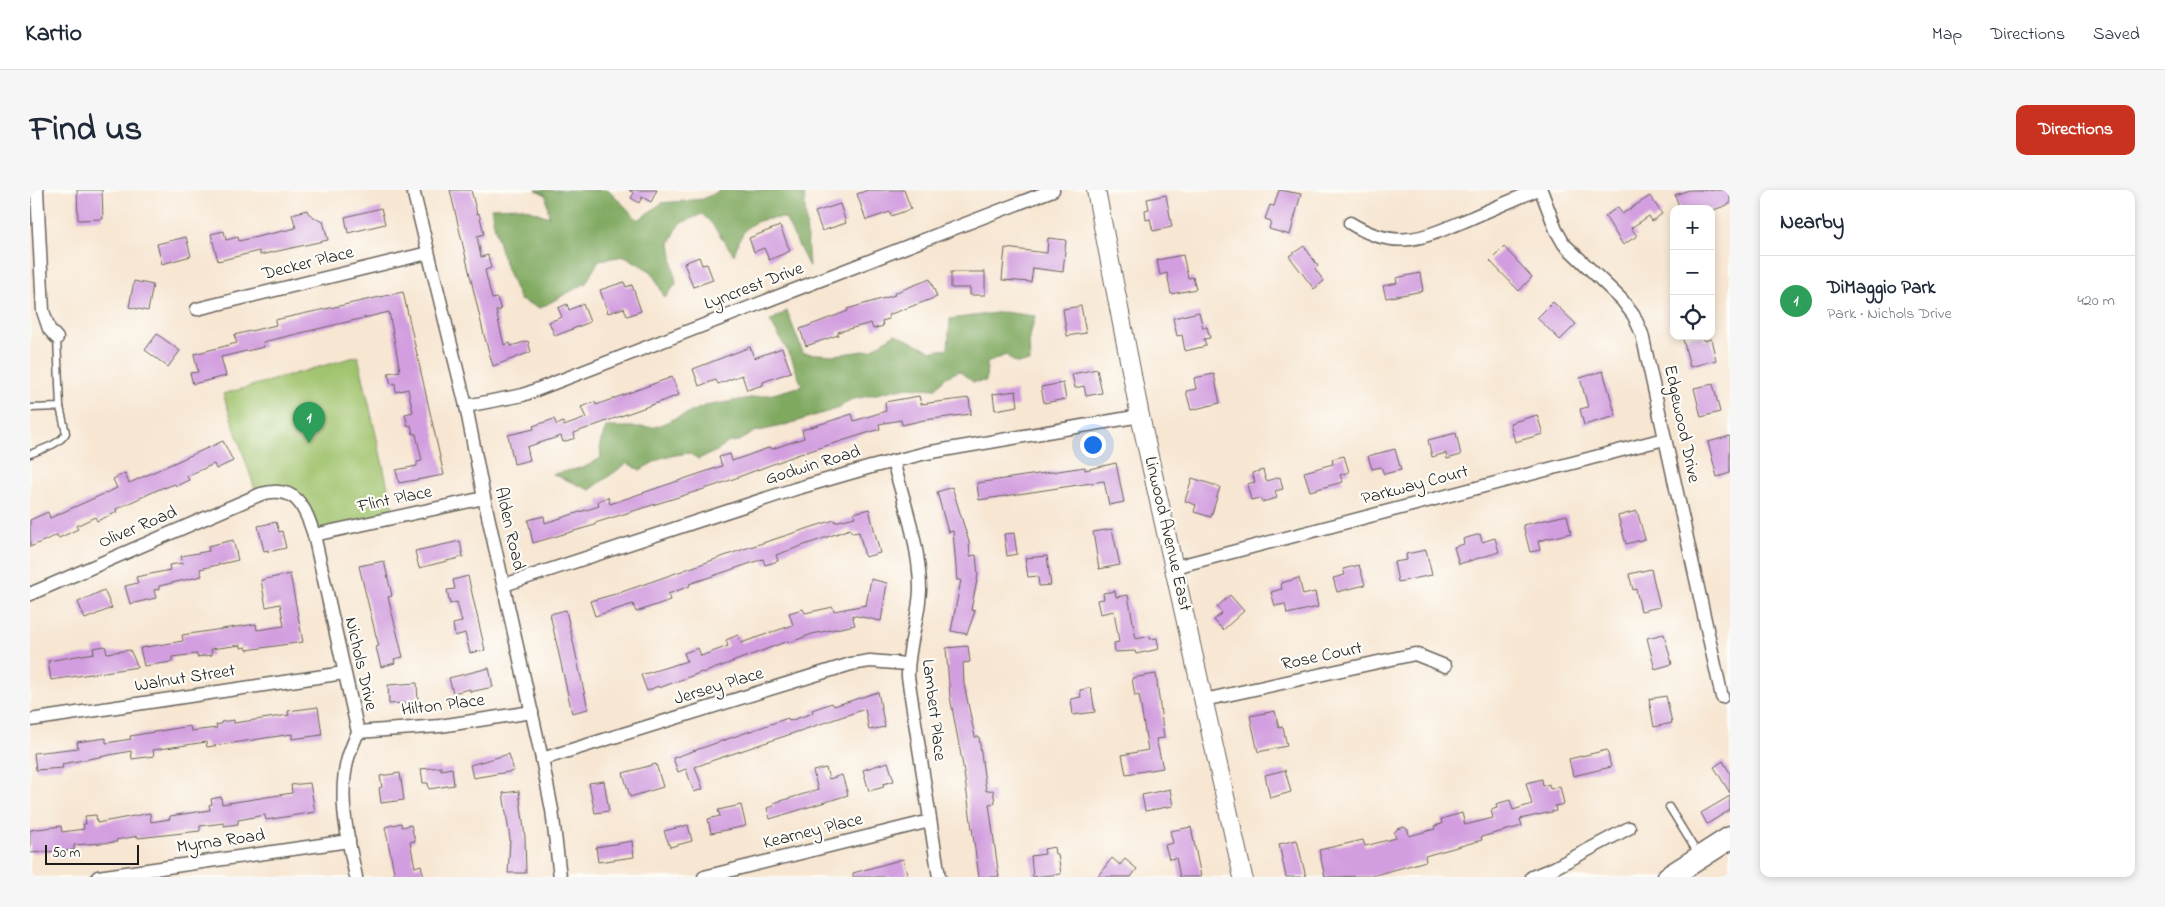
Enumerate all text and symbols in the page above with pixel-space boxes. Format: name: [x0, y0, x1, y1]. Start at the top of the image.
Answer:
text: Kartio: [25, 17, 82, 52]
text: Map: [1932, 22, 1962, 48]
text: Directions: [1990, 22, 2065, 48]
text: Saved: [2093, 22, 2140, 48]
text: Find us: [30, 105, 142, 156]
button: Directions: [2016, 105, 2135, 155]
map controls: [1670, 205, 1715, 340]
button: +: [1670, 205, 1715, 250]
text: Nearby: [1780, 208, 1844, 238]
street label: Decker Place: [259, 240, 357, 288]
button: −: [1670, 250, 1715, 295]
street label: Lyncrest Drive: [701, 256, 808, 318]
text: DiMaggio Park: [1827, 275, 1936, 302]
text: 1: [1793, 289, 1799, 313]
text: 420 m: [2077, 289, 2115, 313]
button: locate: [1670, 295, 1715, 340]
text: Park · Nichols Drive: [1827, 302, 1952, 326]
street label: Edgewood Drive: [1655, 363, 1706, 486]
pin: 1: [293, 402, 325, 443]
your location: [1080, 432, 1106, 458]
street label: Godwin Road: [762, 439, 864, 493]
street label: Linwood Avenue East: [1137, 454, 1197, 614]
street label: Parkway Court: [1359, 459, 1471, 513]
street label: Flint Place: [354, 479, 436, 521]
street label: Alden Road: [487, 485, 531, 573]
street label: Oliver Road: [95, 500, 181, 556]
street label: Nichols Drive: [337, 615, 384, 714]
street label: Rose Court: [1279, 636, 1365, 678]
street label: Walnut Street: [133, 658, 237, 700]
street label: Lambert Place: [914, 658, 952, 763]
street label: Jersey Place: [671, 661, 768, 713]
street label: Hilton Place: [400, 688, 487, 724]
street label: Kearney Place: [761, 807, 866, 857]
street label: Myrna Road: [175, 823, 267, 861]
scale bar: [45, 842, 139, 865]
text: 50 m: [52, 843, 80, 864]

